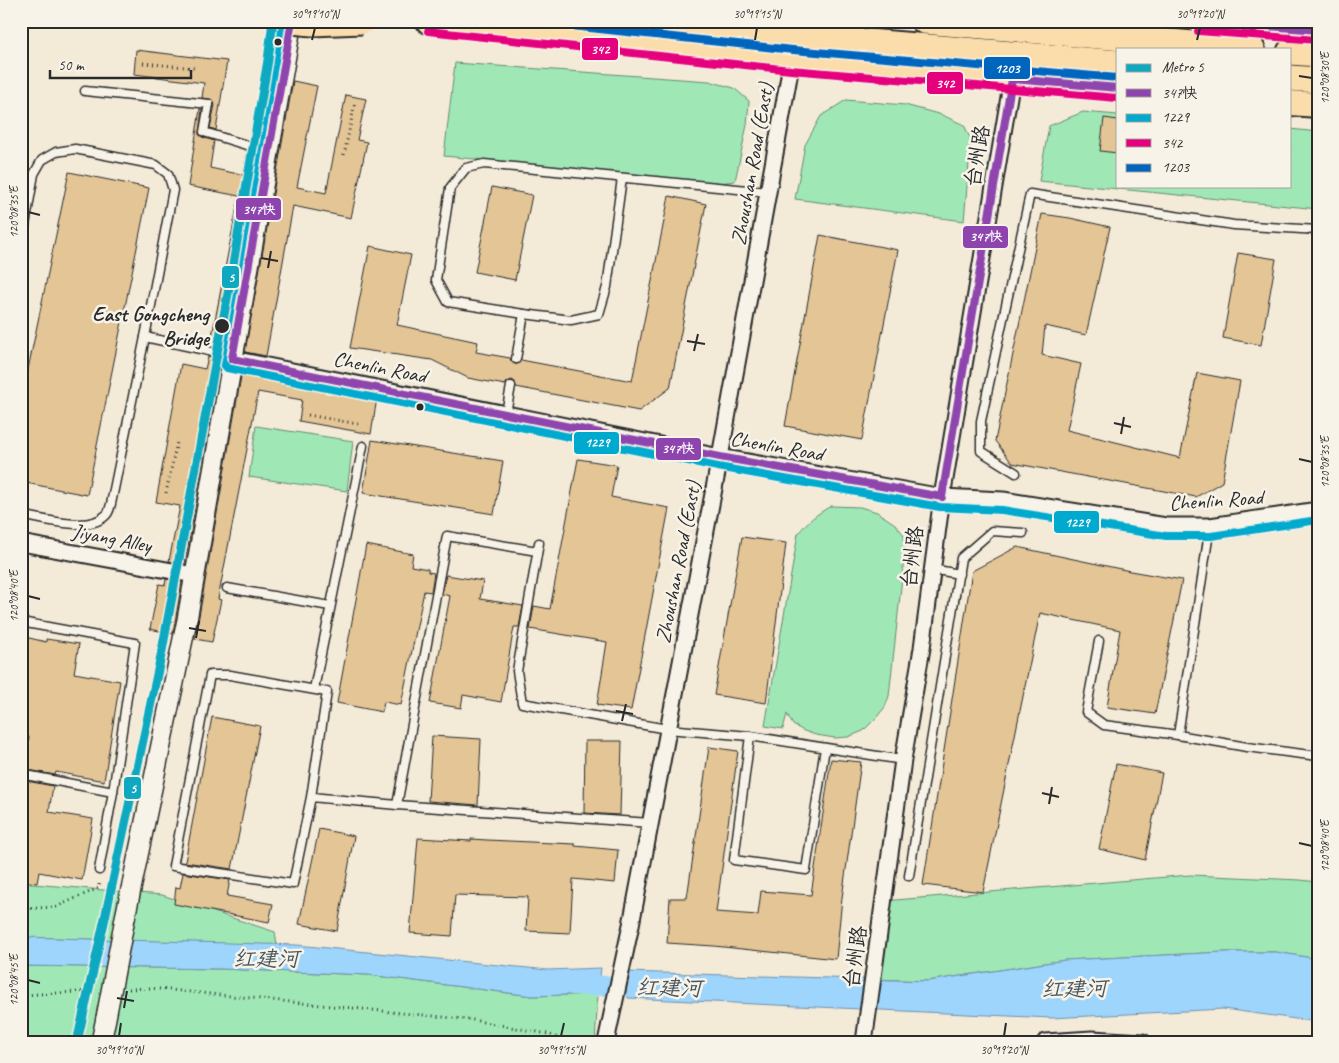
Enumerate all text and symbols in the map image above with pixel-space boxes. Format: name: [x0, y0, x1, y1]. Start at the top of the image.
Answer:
text: 30°19'10"N: [291, 6, 340, 22]
text: 30°19'15"N: [733, 6, 782, 22]
text: 30°19'20"N: [1176, 6, 1225, 22]
unlabelled marker: [273, 37, 283, 47]
line badge: 342: [581, 37, 619, 61]
text: 342: [591, 41, 611, 58]
scale bar: [50, 48, 191, 80]
legend: [1116, 48, 1292, 188]
text: 120°08'30"E: [1317, 50, 1333, 104]
text: 50 m: [58, 56, 85, 75]
line badge: 1203: [983, 56, 1031, 80]
text: Metro 5: [1162, 58, 1205, 77]
text: 1203: [994, 60, 1021, 77]
line badge: 342: [926, 71, 964, 95]
text: 342: [936, 75, 956, 92]
street label: Zhoushan Road (East): [725, 80, 779, 247]
text: 347快: [1162, 84, 1197, 103]
text: 1229: [1162, 108, 1190, 127]
street label: 台州路: [959, 123, 995, 189]
text: 342: [1162, 134, 1184, 153]
text: 1203: [1162, 158, 1190, 177]
text: 120°08'35"E: [6, 184, 22, 238]
line badge: 347快: [235, 197, 282, 221]
text: 347快: [243, 201, 276, 218]
line badge: 347快: [962, 225, 1009, 249]
text: 347快: [970, 228, 1003, 245]
line badge: 5: [221, 265, 240, 289]
text: 5: [228, 269, 236, 286]
place label: East Gongcheng Bridge: [92, 301, 211, 351]
marker: East Gongcheng Bridge: [213, 317, 231, 335]
street label: Chenlin Road: [331, 345, 432, 389]
unlabelled marker: [415, 402, 425, 412]
street label: Chenlin Road: [729, 425, 829, 468]
line badge: 1229: [573, 431, 620, 455]
text: 1229: [584, 434, 611, 451]
text: 120°08'35"E: [1317, 434, 1333, 488]
line badge: 347快: [655, 437, 702, 461]
text: 347快: [662, 440, 695, 457]
street label: Zhoushan Road (East): [650, 478, 707, 645]
street label: Chenlin Road: [1168, 483, 1267, 516]
line badge: 1229: [1053, 510, 1100, 534]
text: 1229: [1064, 514, 1091, 531]
street label: Jiyang Alley: [69, 517, 155, 559]
street label: 台州路: [895, 524, 929, 590]
text: 120°08'40"E: [6, 568, 22, 622]
line badge: 5: [123, 776, 142, 800]
text: 5: [130, 780, 138, 797]
text: 120°08'40"E: [1317, 818, 1333, 872]
street label: 台州路: [838, 924, 872, 990]
water label: 红建河: [233, 945, 302, 973]
text: 120°08'45"E: [6, 952, 22, 1006]
water label: 红建河: [636, 973, 705, 1003]
water label: 红建河: [1041, 974, 1110, 1004]
text: 30°19'10"N: [95, 1042, 144, 1058]
text: 30°19'15"N: [537, 1042, 586, 1058]
text: 30°19'20"N: [980, 1042, 1029, 1058]

